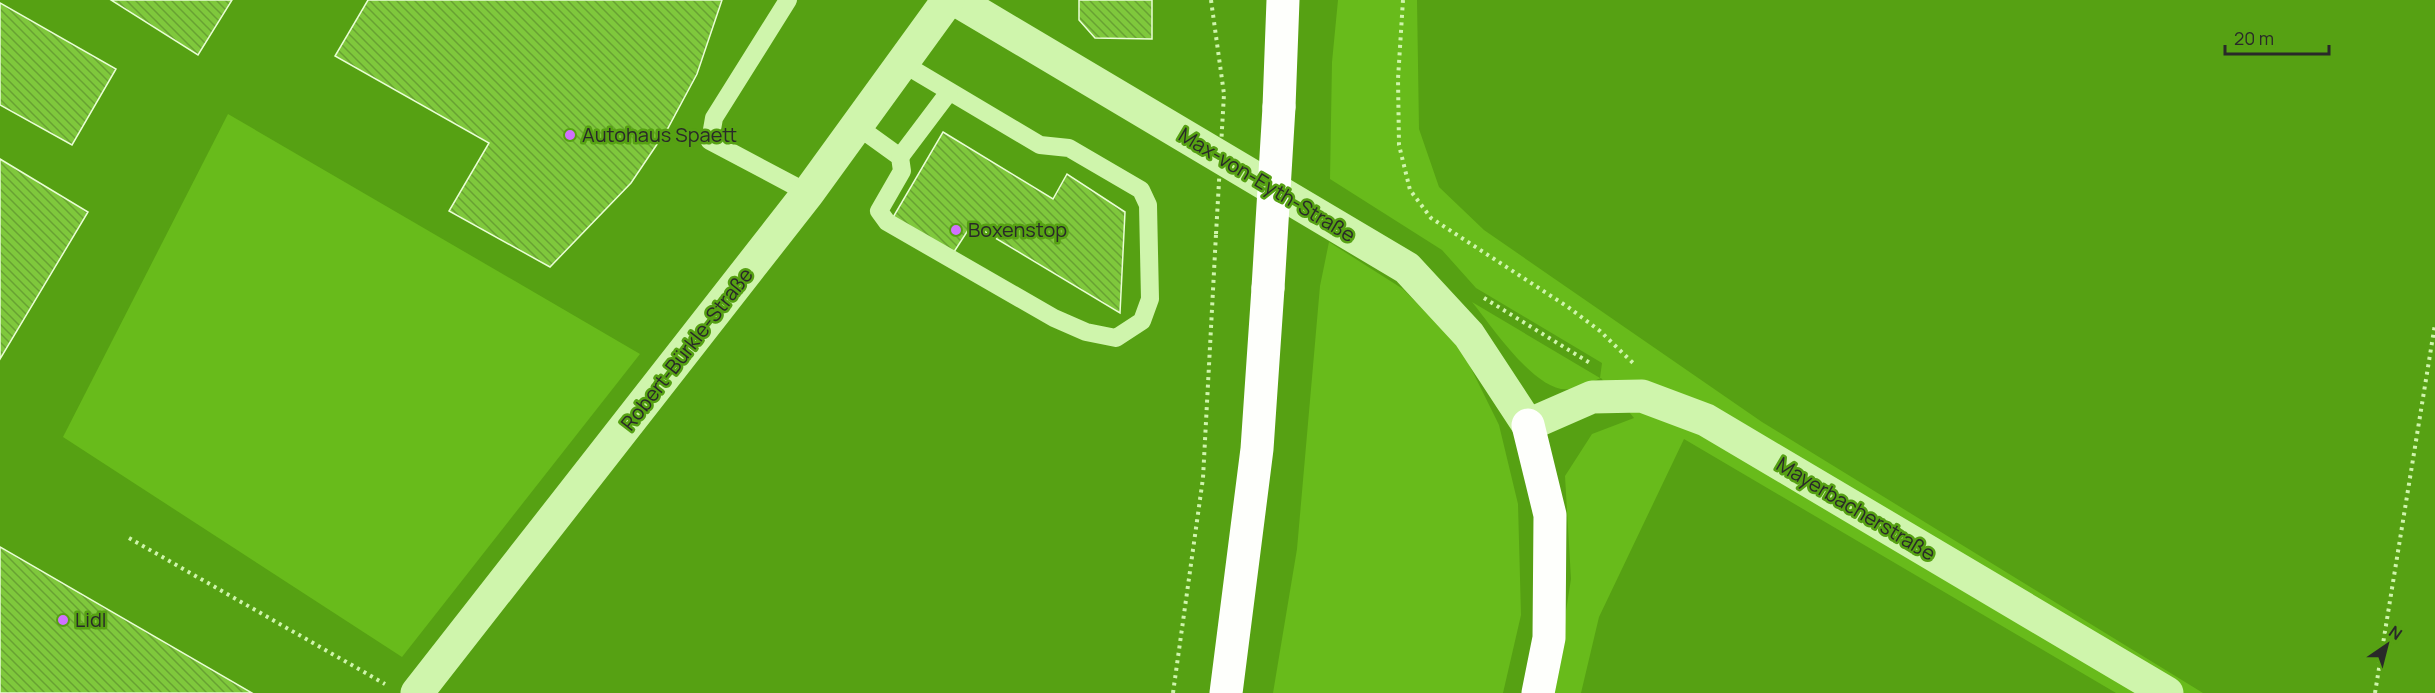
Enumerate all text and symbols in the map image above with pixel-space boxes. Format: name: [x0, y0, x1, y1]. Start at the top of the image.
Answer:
scale bar: [2225, 18, 2328, 56]
text: 20 m: [2234, 26, 2274, 50]
place label: Autohaus Spaett: [582, 121, 737, 148]
street label: Max-von-Eyth-Straße: [1174, 121, 1361, 248]
marker: Autohaus Spaett: [563, 128, 577, 142]
place label: Boxenstop: [968, 216, 1067, 243]
marker: Boxenstop: [949, 223, 963, 237]
street label: Robert-Bürkle-Straße: [615, 262, 759, 436]
street label: Mayerbacherstraße: [1772, 450, 1941, 567]
place label: Lidl: [75, 606, 106, 633]
marker: Lidl: [56, 613, 70, 627]
north arrow: [2357, 615, 2417, 675]
text: N: [2385, 620, 2407, 645]

